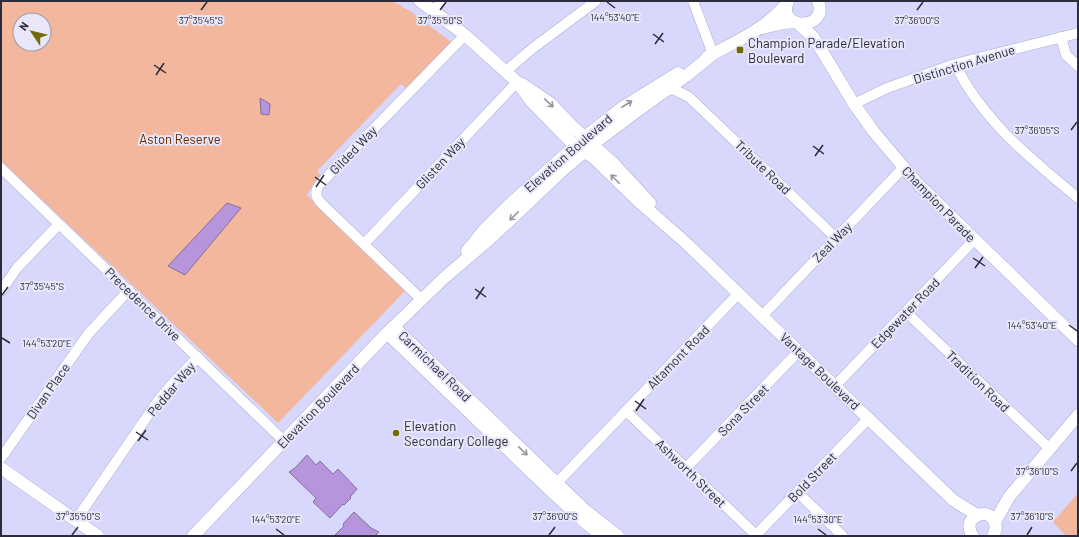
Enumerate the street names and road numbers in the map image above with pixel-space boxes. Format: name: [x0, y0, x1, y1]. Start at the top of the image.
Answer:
street label: Distinction Avenue: [911, 41, 1017, 87]
street label: Elevation Boulevard: [521, 110, 615, 196]
street label: Gilded Way: [326, 122, 380, 178]
street label: Glisten Way: [412, 134, 468, 192]
street label: Tribute Road: [732, 136, 794, 198]
street label: Champion Parade: [899, 163, 979, 245]
street label: Zeal Way: [809, 219, 855, 265]
street label: Precedence Drive: [102, 264, 184, 344]
street label: Edgewater Road: [867, 274, 943, 352]
street label: Altamont Road: [643, 322, 713, 392]
street label: Carmichael Road: [395, 327, 475, 405]
street label: Vantage Boulevard: [777, 329, 863, 413]
street label: Tradition Road: [943, 347, 1013, 415]
street label: Peddar Way: [144, 359, 198, 419]
street label: Divan Place: [23, 360, 73, 422]
street label: Elevation Boulevard: [274, 360, 362, 452]
street label: Sona Street: [714, 381, 772, 439]
street label: Ashworth Street: [652, 435, 730, 511]
street label: Bold Street: [784, 449, 840, 505]

